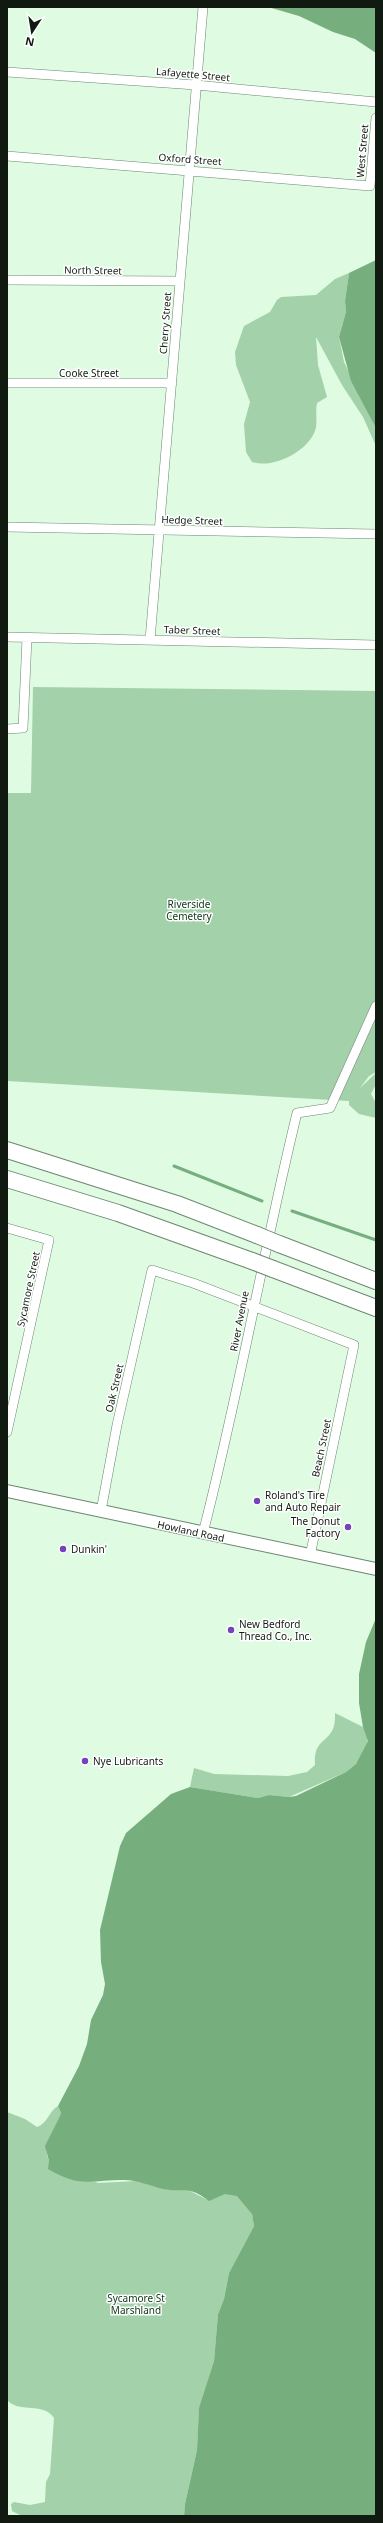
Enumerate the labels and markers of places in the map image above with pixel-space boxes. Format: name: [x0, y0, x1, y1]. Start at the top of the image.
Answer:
place label: Roland's Tire and Auto Repair: [265, 1488, 341, 1514]
marker: Roland's Tire and Auto Repair: [252, 1496, 262, 1506]
place label: The Donut Factory: [291, 1514, 341, 1540]
marker: The Donut Factory: [343, 1522, 353, 1532]
place label: Dunkin': [71, 1542, 107, 1556]
marker: Dunkin': [58, 1544, 68, 1554]
place label: New Bedford Thread Co., Inc.: [239, 1617, 312, 1643]
marker: New Bedford Thread Co., Inc.: [226, 1625, 236, 1635]
place label: Nye Lubricants: [93, 1754, 163, 1768]
marker: Nye Lubricants: [80, 1756, 90, 1766]

